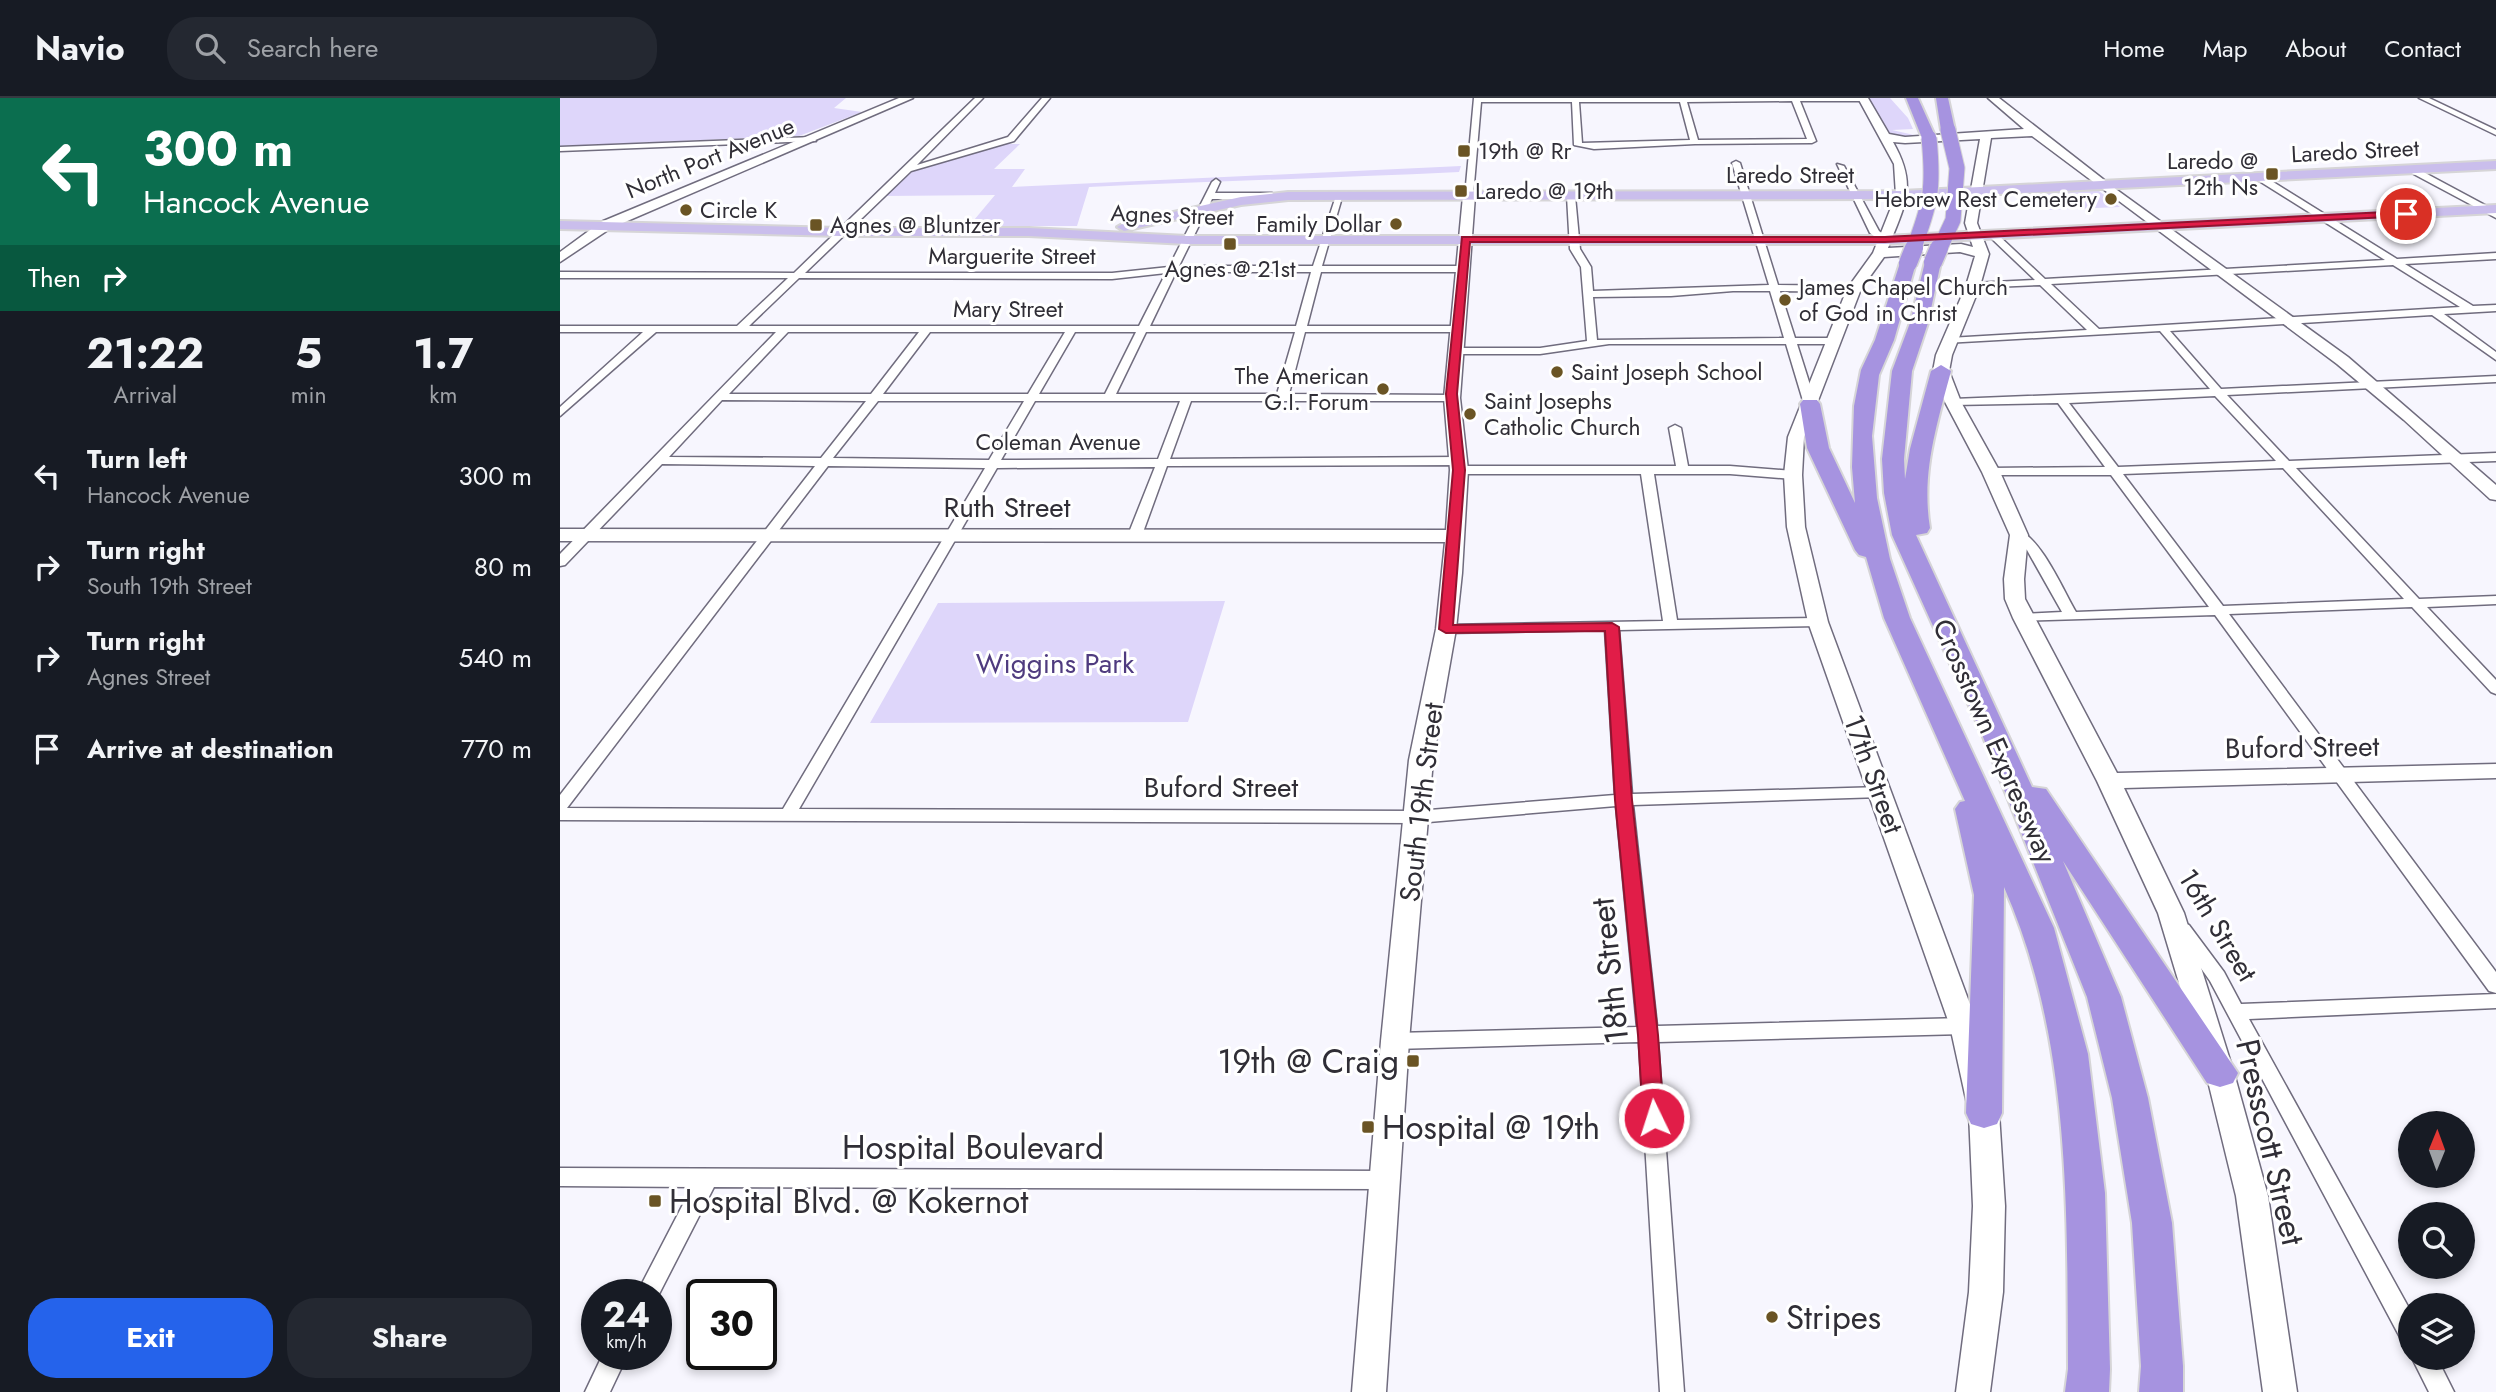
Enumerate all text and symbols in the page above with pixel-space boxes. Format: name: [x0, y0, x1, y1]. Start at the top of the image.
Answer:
search box: [167, 17, 657, 80]
text: Navio: [35, 25, 125, 72]
icon: search: [191, 29, 229, 67]
text: Search here: [247, 29, 378, 67]
text: Home: [2103, 31, 2165, 66]
text: Map: [2203, 31, 2247, 66]
text: About: [2285, 31, 2346, 66]
text: Contact: [2384, 31, 2461, 66]
street label: North Port Avenue: [621, 109, 800, 207]
text: 300 m: [143, 114, 293, 184]
icon: left: [28, 126, 119, 217]
street label: Laredo Street: [2290, 131, 2420, 171]
place label: 19th @ Rr: [1478, 134, 1572, 168]
marker: 19th @ Rr: [1456, 143, 1472, 159]
place label: Laredo @ 12th Ns: [2167, 144, 2258, 204]
street label: Laredo Street: [1726, 158, 1855, 192]
marker: Laredo @ 12th Ns: [2264, 166, 2280, 182]
place label: Laredo @ 19th: [1475, 174, 1614, 208]
text: Hancock Avenue: [143, 179, 370, 225]
place label: Hebrew Rest Cemetery: [1874, 182, 2098, 216]
marker: Laredo @ 19th: [1453, 183, 1469, 199]
pin: [2376, 184, 2436, 244]
marker: Hebrew Rest Cemetery: [2103, 191, 2119, 207]
place label: Circle K: [700, 193, 777, 227]
icon: arrive: [2387, 195, 2425, 233]
street label: Agnes Street: [1110, 196, 1235, 234]
marker: Circle K: [678, 202, 694, 218]
place label: Family Dollar: [1256, 207, 1382, 241]
place label: Agnes @ Bluntzer: [830, 208, 1001, 242]
marker: Family Dollar: [1388, 216, 1404, 232]
marker: Agnes @ Bluntzer: [808, 217, 824, 233]
marker: Agnes @ 21st: [1222, 236, 1238, 252]
street label: Marguerite Street: [928, 239, 1096, 273]
place label: Agnes @ 21st: [1164, 252, 1296, 286]
text: Then: [28, 259, 81, 297]
icon: right: [95, 259, 133, 297]
place label: James Chapel Church of God in Christ: [1796, 270, 2008, 330]
street label: Mary Street: [953, 292, 1064, 326]
marker: James Chapel Church of God in Christ: [1777, 292, 1793, 308]
text: 21:22: [87, 323, 204, 384]
text: 5: [295, 323, 322, 384]
text: 1.7: [413, 323, 473, 384]
place label: Saint Joseph School: [1571, 355, 1763, 389]
place label: The American G.I. Forum: [1235, 359, 1369, 419]
marker: Saint Joseph School: [1549, 364, 1565, 380]
text: Arrival: [114, 378, 177, 412]
text: min: [291, 378, 327, 412]
text: km: [429, 378, 457, 412]
marker: The American G.I. Forum: [1375, 381, 1391, 397]
place label: Saint Josephs Catholic Church: [1484, 384, 1641, 444]
marker: Saint Josephs Catholic Church: [1462, 406, 1478, 422]
street label: Coleman Avenue: [975, 425, 1141, 459]
text: Turn left: [87, 440, 187, 478]
icon: left: [28, 457, 66, 495]
text: 300 m: [459, 457, 532, 495]
text: Hancock Avenue: [87, 478, 250, 512]
street label: Ruth Street: [943, 487, 1071, 528]
text: Turn right: [87, 531, 205, 569]
icon: right: [28, 548, 66, 586]
text: 80 m: [474, 548, 532, 586]
text: South 19th Street: [87, 569, 252, 603]
street label: Crosstown Expressway: [1922, 612, 2067, 871]
text: Turn right: [87, 622, 205, 660]
icon: right: [28, 639, 66, 677]
text: 540 m: [458, 639, 532, 677]
park label: Wiggins Park: [976, 643, 1135, 684]
text: Agnes Street: [87, 660, 210, 694]
street label: South 19th Street: [1389, 700, 1454, 904]
street label: 17th Street: [1833, 709, 1914, 840]
street label: Buford Street: [2224, 726, 2380, 769]
icon: arrive: [28, 730, 66, 768]
text: Arrive at destination: [87, 730, 334, 768]
text: 770 m: [461, 730, 532, 768]
street label: Buford Street: [1144, 767, 1298, 808]
street label: 16th Street: [2168, 861, 2268, 990]
street label: 18th Street: [1578, 895, 1641, 1046]
street label: Presscott Street: [2224, 1034, 2317, 1250]
place label: 19th @ Craig: [1218, 1038, 1399, 1085]
marker: 19th @ Craig: [1405, 1053, 1421, 1069]
position arrow: [1617, 1081, 1691, 1155]
place label: Hospital @ 19th: [1382, 1104, 1600, 1151]
north arrow: [2398, 1111, 2474, 1188]
map controls: [2398, 1111, 2475, 1370]
marker: Hospital @ 19th: [1360, 1119, 1376, 1135]
street label: Hospital Boulevard: [842, 1124, 1104, 1171]
place label: Hospital Blvd. @ Kokernot: [669, 1178, 1028, 1225]
marker: Hospital Blvd. @ Kokernot: [647, 1193, 663, 1209]
button: search: [2398, 1202, 2475, 1279]
speed limit sign: 30: [686, 1279, 777, 1370]
text: 24: [603, 1290, 650, 1340]
button: layers: [2398, 1293, 2475, 1370]
place label: Stripes: [1786, 1294, 1881, 1341]
button: Exit: [28, 1298, 273, 1378]
button: Share: [287, 1298, 532, 1378]
marker: Stripes: [1764, 1309, 1780, 1325]
text: km/h: [606, 1329, 647, 1355]

